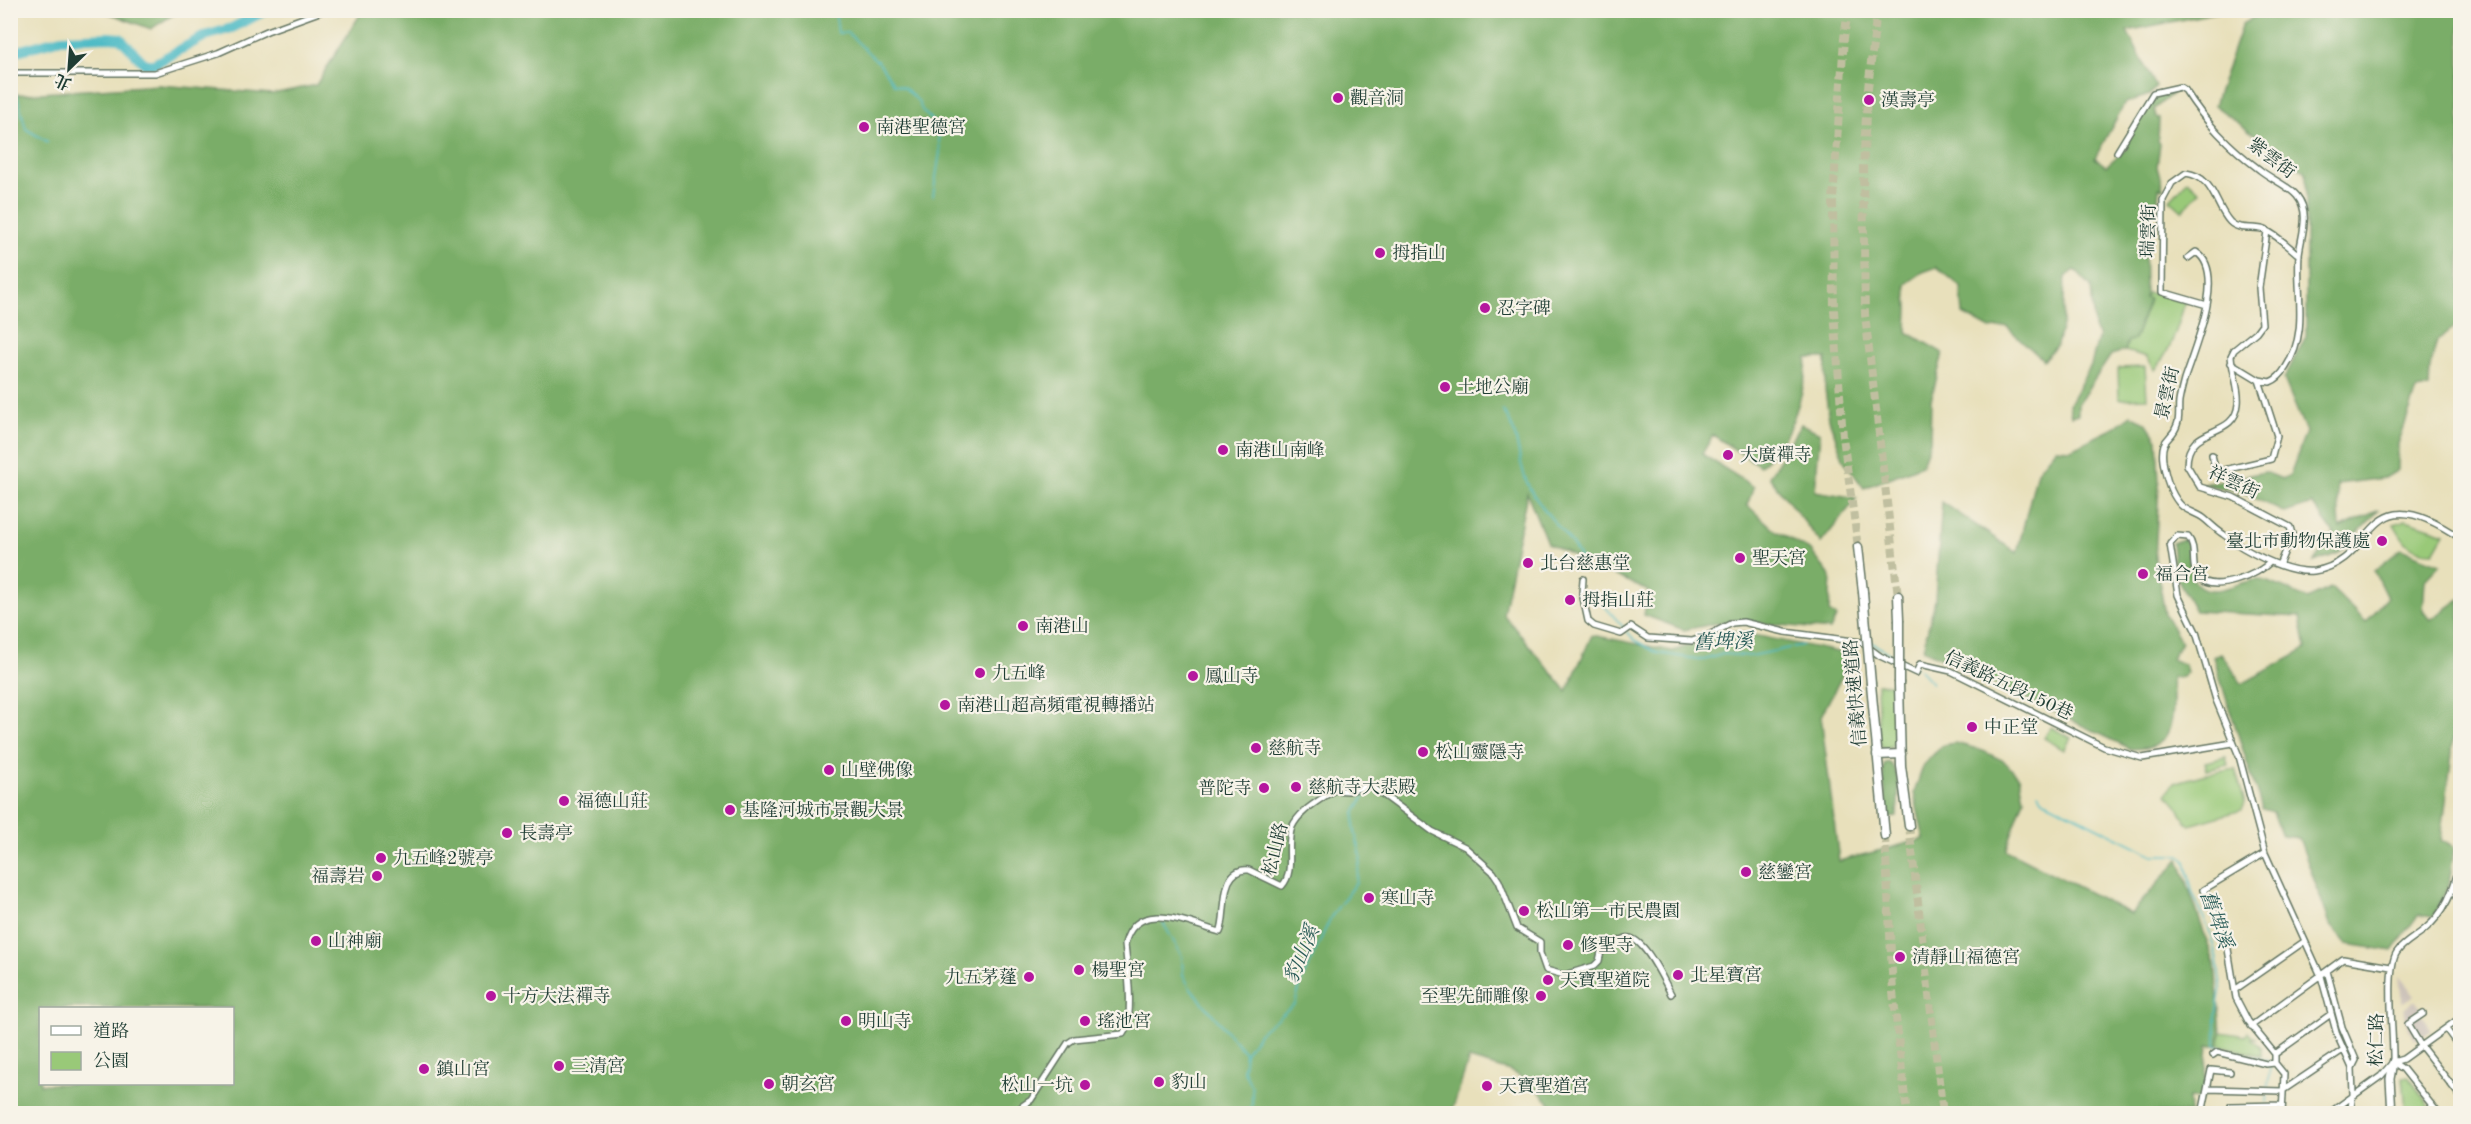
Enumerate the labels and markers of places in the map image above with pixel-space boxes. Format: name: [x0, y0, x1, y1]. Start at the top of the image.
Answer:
place label: 觀音洞: [1350, 88, 1404, 108]
place label: 漢壽亭: [1881, 90, 1935, 110]
marker: 觀音洞: [1331, 91, 1345, 105]
marker: 漢壽亭: [1862, 93, 1876, 107]
place label: 南港聖德宮: [876, 117, 966, 137]
marker: 南港聖德宮: [857, 120, 871, 134]
place label: 拇指山: [1392, 243, 1446, 263]
marker: 拇指山: [1373, 246, 1387, 260]
place label: 忍字碑: [1497, 298, 1551, 318]
marker: 忍字碑: [1478, 301, 1492, 315]
place label: 土地公廟: [1457, 377, 1529, 397]
marker: 土地公廟: [1438, 380, 1452, 394]
place label: 南港山南峰: [1235, 440, 1325, 460]
marker: 南港山南峰: [1216, 443, 1230, 457]
place label: 大廣禪寺: [1740, 445, 1812, 465]
marker: 大廣禪寺: [1721, 448, 1735, 462]
place label: 臺北市動物保護處: [2226, 531, 2370, 551]
marker: 臺北市動物保護處: [2375, 534, 2389, 548]
place label: 聖天宮: [1752, 548, 1806, 568]
marker: 聖天宮: [1733, 551, 1747, 565]
place label: 北台慈惠堂: [1540, 553, 1630, 573]
marker: 北台慈惠堂: [1521, 556, 1535, 570]
place label: 福合宮: [2155, 564, 2209, 584]
marker: 福合宮: [2136, 567, 2150, 581]
place label: 拇指山莊: [1582, 590, 1654, 610]
marker: 拇指山莊: [1563, 593, 1577, 607]
place label: 南港山: [1035, 616, 1089, 636]
marker: 南港山: [1016, 619, 1030, 633]
place label: 九五峰: [992, 663, 1046, 683]
marker: 九五峰: [973, 666, 987, 680]
place label: 鳳山寺: [1205, 666, 1259, 686]
marker: 鳳山寺: [1186, 669, 1200, 683]
place label: 南港山超高頻電視轉播站: [957, 695, 1155, 715]
marker: 南港山超高頻電視轉播站: [938, 698, 952, 712]
place label: 中正堂: [1984, 717, 2038, 737]
marker: 中正堂: [1965, 720, 1979, 734]
place label: 慈航寺: [1268, 738, 1322, 758]
marker: 慈航寺: [1249, 741, 1263, 755]
place label: 松山靈隱寺: [1435, 742, 1525, 762]
marker: 松山靈隱寺: [1416, 745, 1430, 759]
place label: 山壁佛像: [841, 760, 913, 780]
marker: 山壁佛像: [822, 763, 836, 777]
place label: 慈航寺大悲殿: [1308, 777, 1416, 797]
place label: 普陀寺: [1198, 778, 1252, 798]
marker: 慈航寺大悲殿: [1289, 780, 1303, 794]
marker: 普陀寺: [1257, 781, 1271, 795]
place label: 福德山莊: [576, 791, 648, 811]
marker: 福德山莊: [557, 794, 571, 808]
place label: 基隆河城市景觀大景: [742, 800, 904, 820]
marker: 基隆河城市景觀大景: [723, 803, 737, 817]
place label: 長壽亭: [519, 823, 573, 843]
marker: 長壽亭: [500, 826, 514, 840]
place label: 九五峰2號亭: [393, 848, 493, 868]
marker: 九五峰2號亭: [374, 851, 388, 865]
place label: 慈鑾宮: [1758, 862, 1812, 882]
marker: 慈鑾宮: [1739, 865, 1753, 879]
place label: 福壽岩: [311, 866, 365, 886]
marker: 福壽岩: [370, 869, 384, 883]
place label: 寒山寺: [1381, 888, 1435, 908]
marker: 寒山寺: [1362, 891, 1376, 905]
place label: 松山第一市民農園: [1536, 901, 1680, 921]
marker: 松山第一市民農園: [1517, 904, 1531, 918]
place label: 山神廟: [328, 931, 382, 951]
marker: 山神廟: [309, 934, 323, 948]
place label: 修聖寺: [1580, 935, 1634, 955]
marker: 修聖寺: [1561, 938, 1575, 952]
place label: 清靜山福德宮: [1912, 947, 2020, 967]
marker: 清靜山福德宮: [1893, 950, 1907, 964]
place label: 楊聖宮: [1091, 960, 1145, 980]
marker: 楊聖宮: [1072, 963, 1086, 977]
place label: 北星寶宮: [1690, 965, 1762, 985]
place label: 九五茅蓬: [945, 967, 1017, 987]
marker: 北星寶宮: [1671, 968, 1685, 982]
marker: 九五茅蓬: [1022, 970, 1036, 984]
place label: 天寶聖道院: [1560, 970, 1650, 990]
marker: 天寶聖道院: [1541, 973, 1555, 987]
place label: 十方大法禪寺: [503, 986, 611, 1006]
place label: 至聖先師雕像: [1421, 986, 1529, 1006]
marker: 十方大法禪寺: [484, 989, 498, 1003]
marker: 至聖先師雕像: [1534, 989, 1548, 1003]
place label: 明山寺: [858, 1011, 912, 1031]
place label: 瑤池宮: [1097, 1011, 1151, 1031]
marker: 明山寺: [839, 1014, 853, 1028]
marker: 瑤池宮: [1078, 1014, 1092, 1028]
place label: 三清宮: [571, 1056, 625, 1076]
place label: 鎮山宮: [436, 1059, 490, 1079]
marker: 三清宮: [552, 1059, 566, 1073]
marker: 鎮山宮: [417, 1062, 431, 1076]
place label: 豹山: [1171, 1072, 1207, 1092]
place label: 朝玄宮: [781, 1074, 835, 1094]
place label: 松山一坑: [1001, 1075, 1073, 1095]
marker: 豹山: [1152, 1075, 1166, 1089]
place label: 天寶聖道宮: [1499, 1076, 1589, 1096]
marker: 朝玄宮: [762, 1077, 776, 1091]
marker: 松山一坑: [1078, 1078, 1092, 1092]
marker: 天寶聖道宮: [1480, 1079, 1494, 1093]

